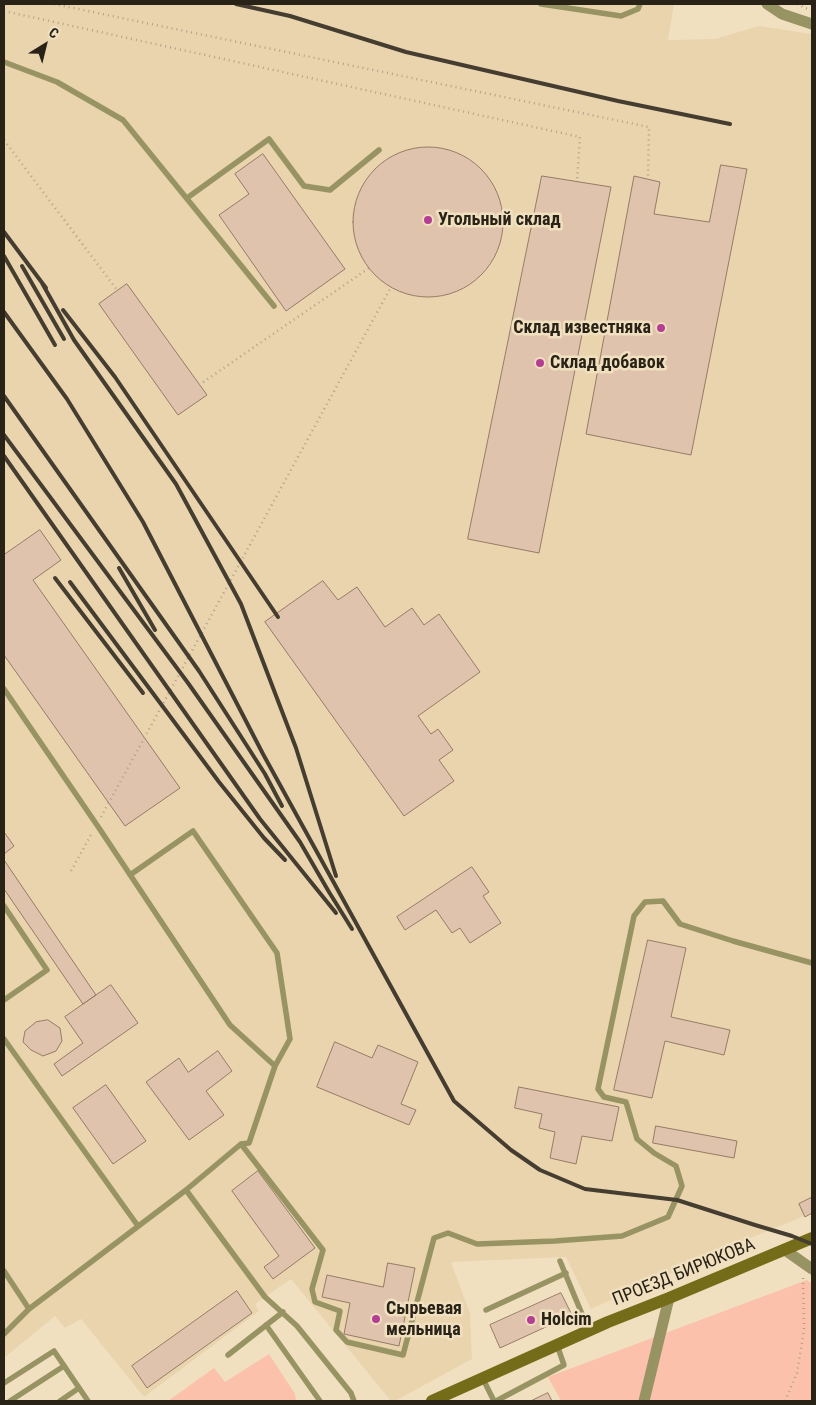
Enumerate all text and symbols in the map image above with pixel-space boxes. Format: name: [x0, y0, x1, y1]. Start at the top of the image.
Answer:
north arrow: [20, 20, 70, 70]
text: С: [46, 24, 62, 42]
place label: Угольный склад: [438, 209, 561, 231]
marker: Угольный склад: [422, 214, 434, 226]
place label: Склад известняка: [513, 317, 651, 339]
marker: Склад известняка: [655, 322, 667, 334]
place label: Склад добавок: [550, 352, 665, 374]
marker: Склад добавок: [534, 357, 546, 369]
street label: ПРОЕЗД БИРЮКОВА: [610, 1235, 758, 1311]
place label: Сырьевая мельница: [386, 1298, 462, 1340]
place label: Holcim: [541, 1309, 592, 1331]
marker: Сырьевая мельница: [370, 1313, 382, 1325]
marker: Holcim: [525, 1314, 537, 1326]

